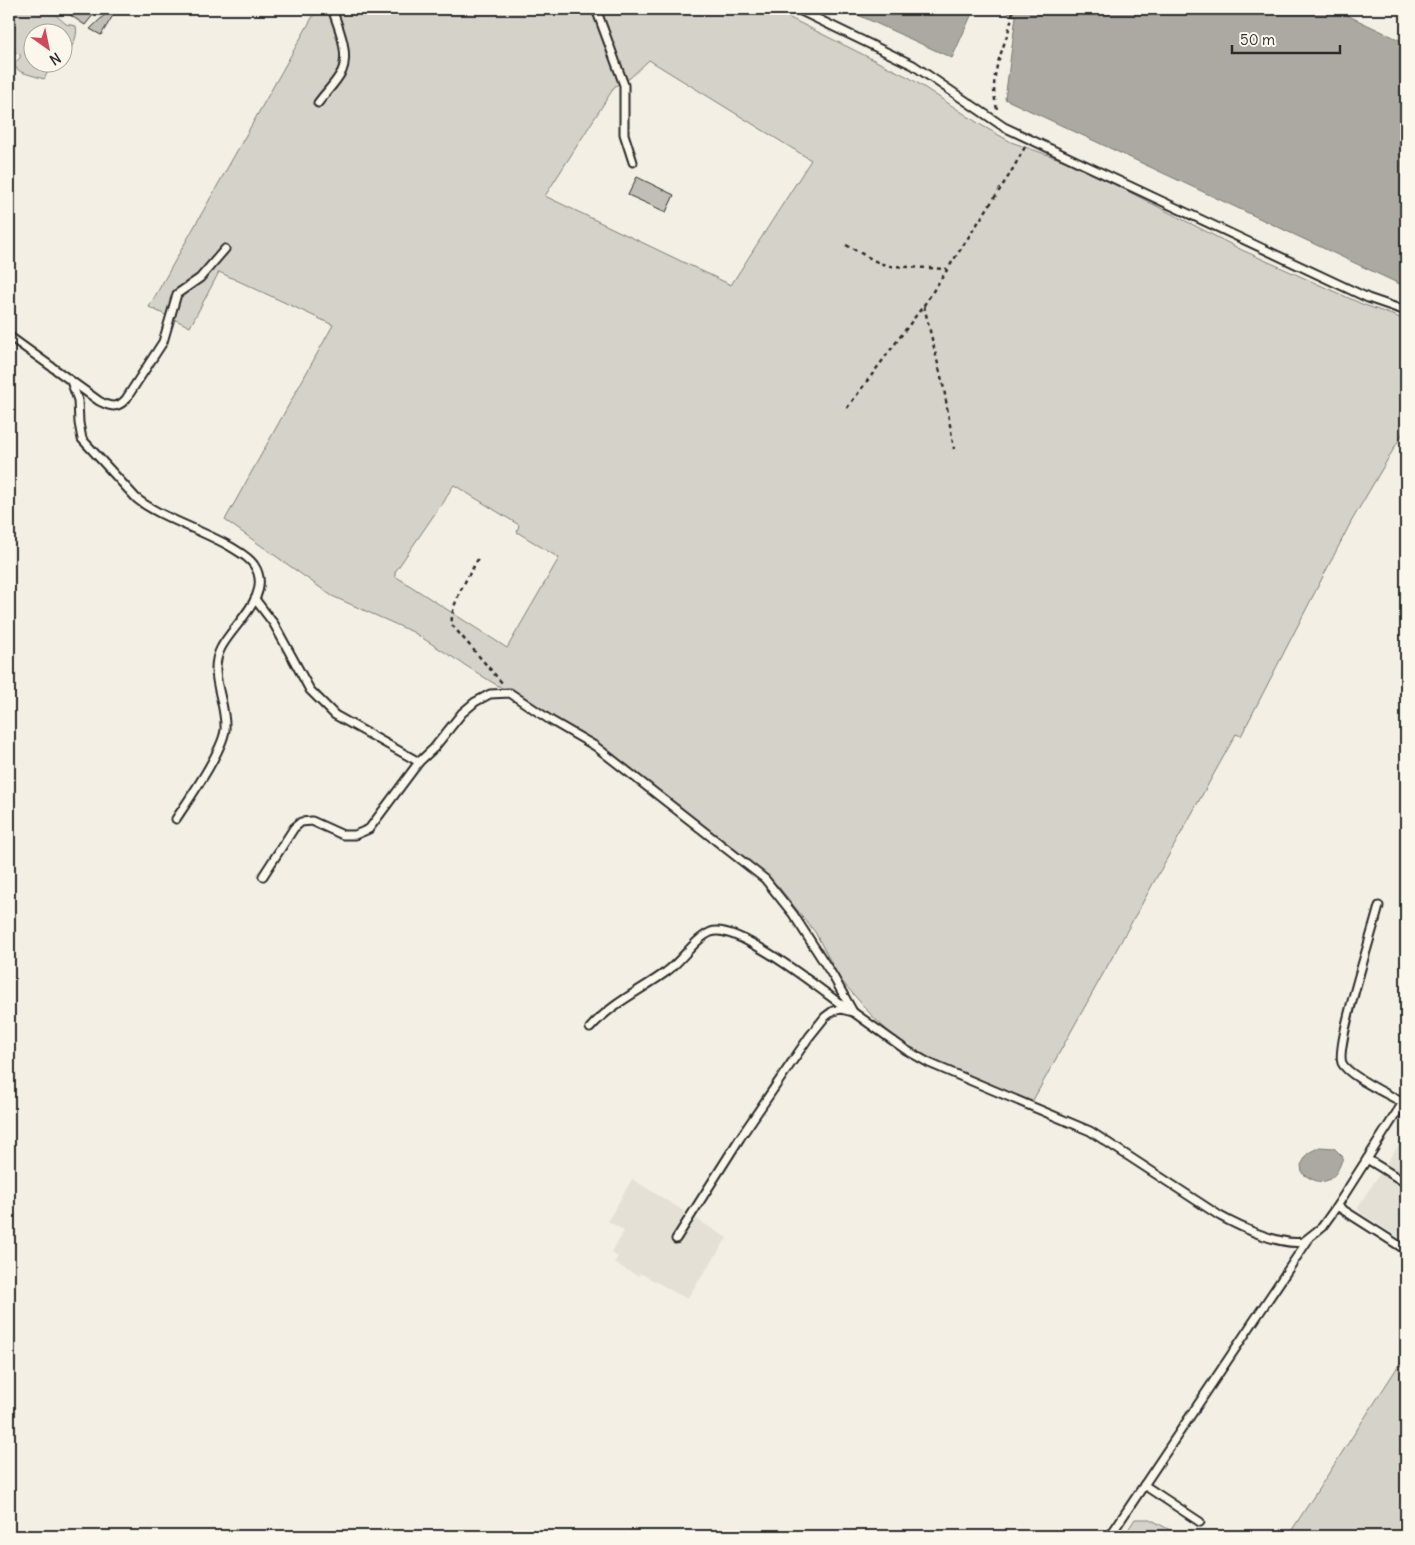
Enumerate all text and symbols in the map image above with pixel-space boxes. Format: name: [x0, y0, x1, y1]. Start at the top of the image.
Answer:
north arrow: [22, 22, 72, 72]
scale bar: [1232, 22, 1340, 54]
text: 50 m: [1240, 30, 1275, 49]
text: N: [46, 49, 64, 69]

